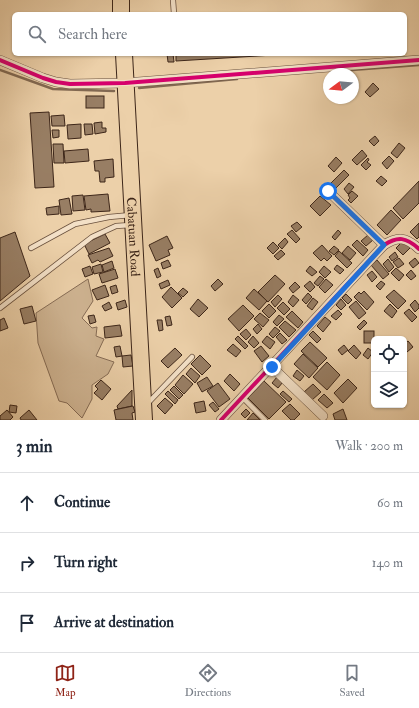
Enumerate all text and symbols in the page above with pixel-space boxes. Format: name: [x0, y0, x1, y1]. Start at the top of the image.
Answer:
search box: [12, 12, 407, 56]
icon: search: [26, 23, 48, 45]
text: Search here: [58, 25, 127, 44]
north arrow: [323, 68, 359, 104]
route start: [319, 182, 337, 200]
street label: Cabatuan Road: [123, 197, 143, 278]
map controls: [371, 336, 407, 408]
button: locate: [371, 336, 407, 372]
route end: [263, 358, 281, 376]
button: layers: [371, 372, 407, 408]
text: 3 min: [16, 436, 53, 457]
text: Walk · 200 m: [335, 438, 403, 454]
icon: ahead: [16, 492, 38, 514]
text: Continue: [54, 493, 110, 512]
text: 60 m: [377, 495, 403, 511]
icon: right: [16, 552, 38, 574]
text: Turn right: [54, 553, 117, 572]
text: 140 m: [372, 555, 403, 571]
icon: arrive: [16, 612, 38, 634]
text: Arrive at destination: [54, 613, 174, 632]
tab: Map: [54, 662, 76, 699]
tab: Directions: [185, 662, 231, 699]
tab: Saved: [340, 662, 365, 699]

